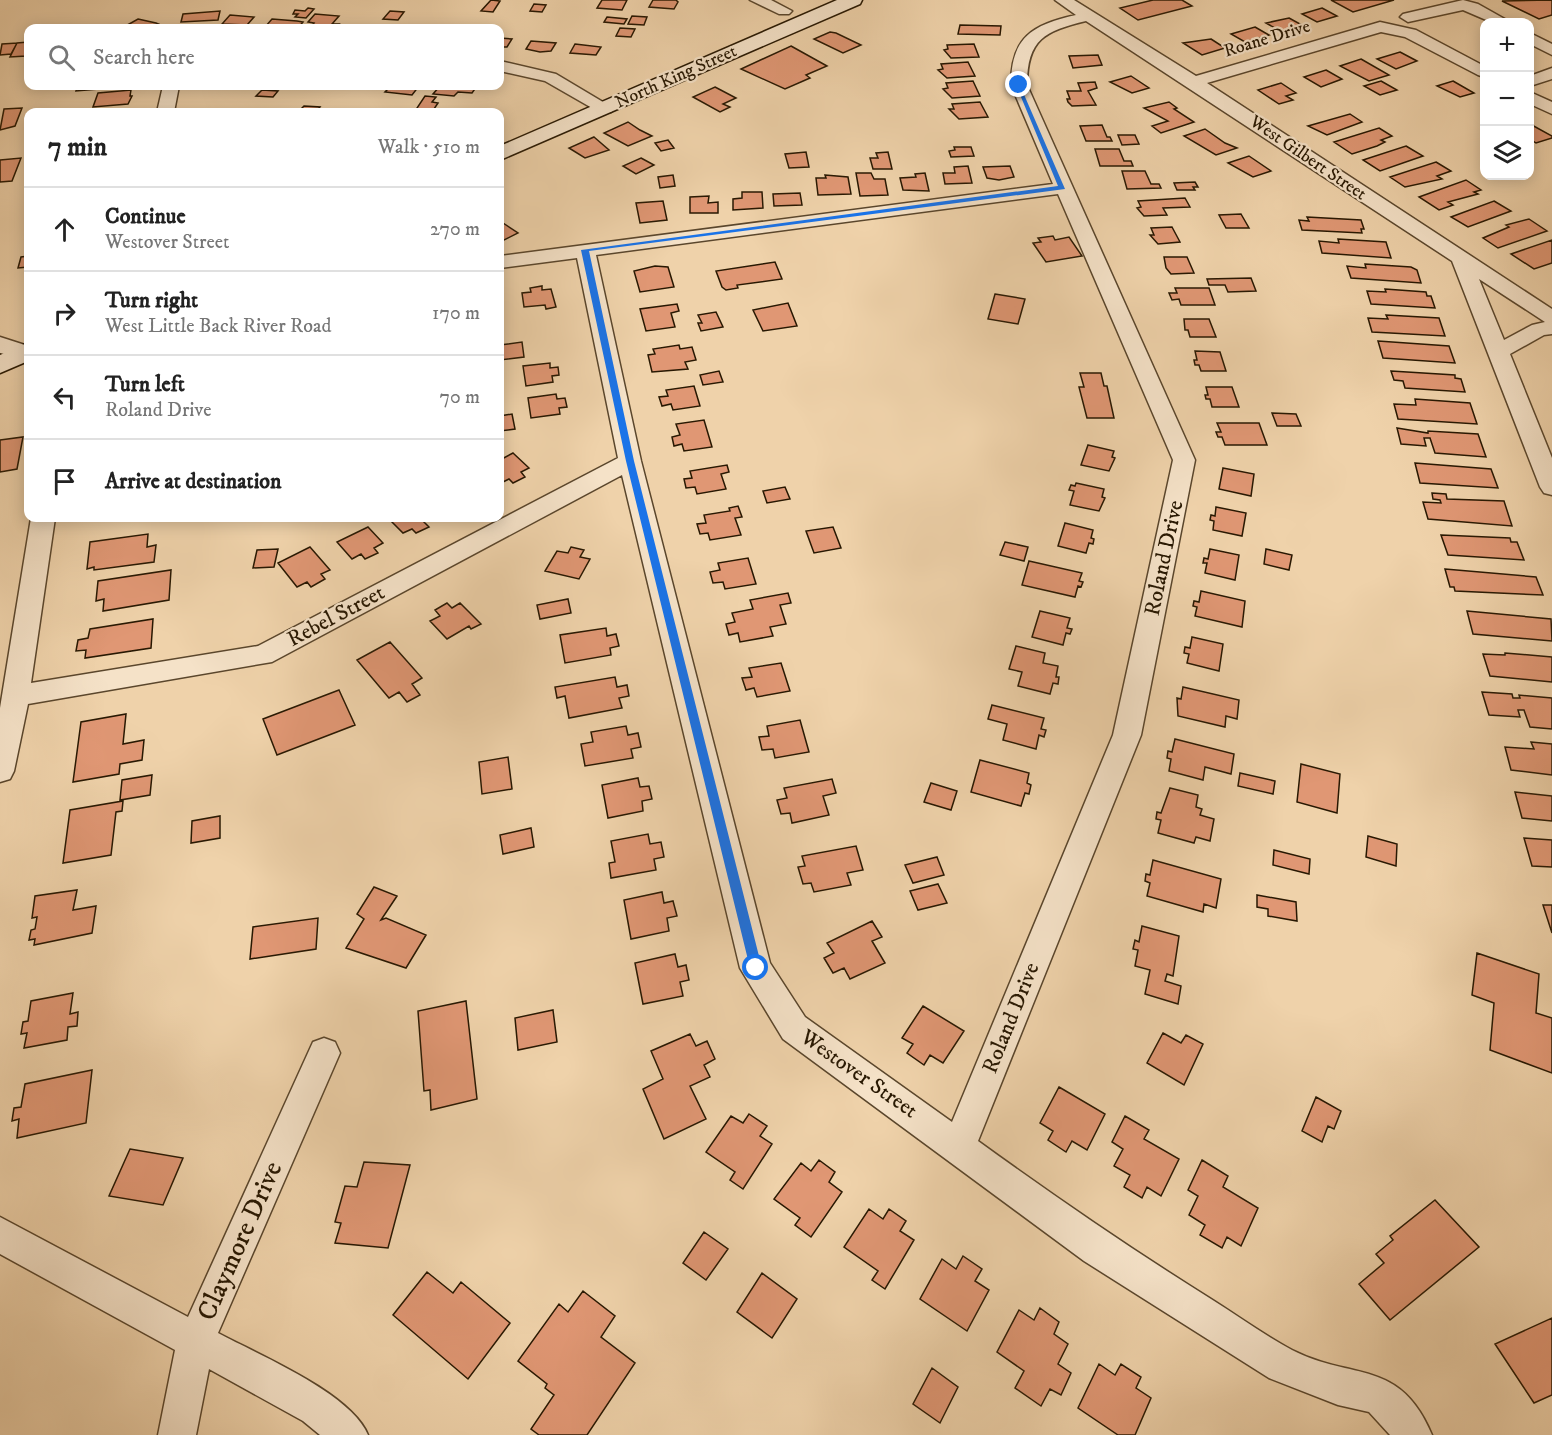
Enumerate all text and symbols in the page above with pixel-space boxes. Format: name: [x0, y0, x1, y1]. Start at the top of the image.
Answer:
street label: Roane Drive: [1221, 15, 1313, 63]
map controls: [1480, 18, 1534, 180]
button: +: [1480, 18, 1534, 72]
search box: [24, 24, 504, 90]
street label: North King Street: [612, 40, 740, 114]
icon: search: [45, 41, 78, 74]
text: Search here: [93, 44, 195, 71]
route end: [1005, 71, 1031, 97]
button: −: [1480, 72, 1534, 126]
street label: West Gilbert Street: [1245, 110, 1371, 205]
button: layers: [1480, 126, 1534, 180]
text: 7 min: [48, 131, 107, 164]
text: Walk · 510 m: [378, 135, 480, 160]
text: Continue: [105, 203, 186, 230]
icon: ahead: [48, 213, 81, 246]
text: 270 m: [430, 217, 480, 242]
text: Westover Street: [105, 230, 230, 255]
text: Turn right: [105, 287, 198, 314]
icon: right: [48, 297, 81, 330]
text: 170 m: [432, 301, 480, 326]
text: West Little Back River Road: [105, 314, 331, 339]
text: Turn left: [105, 371, 185, 398]
icon: left: [48, 381, 81, 414]
text: 70 m: [439, 385, 480, 410]
text: Roland Drive: [105, 398, 212, 423]
icon: arrive: [48, 465, 81, 498]
text: Arrive at destination: [105, 468, 282, 495]
street label: Roland Drive: [1139, 498, 1189, 618]
street label: Rebel Street: [283, 579, 389, 653]
route start: [742, 954, 768, 980]
street label: Roland Drive: [977, 959, 1045, 1077]
street label: Westover Street: [794, 1023, 923, 1124]
street label: Claymore Drive: [190, 1156, 290, 1326]

